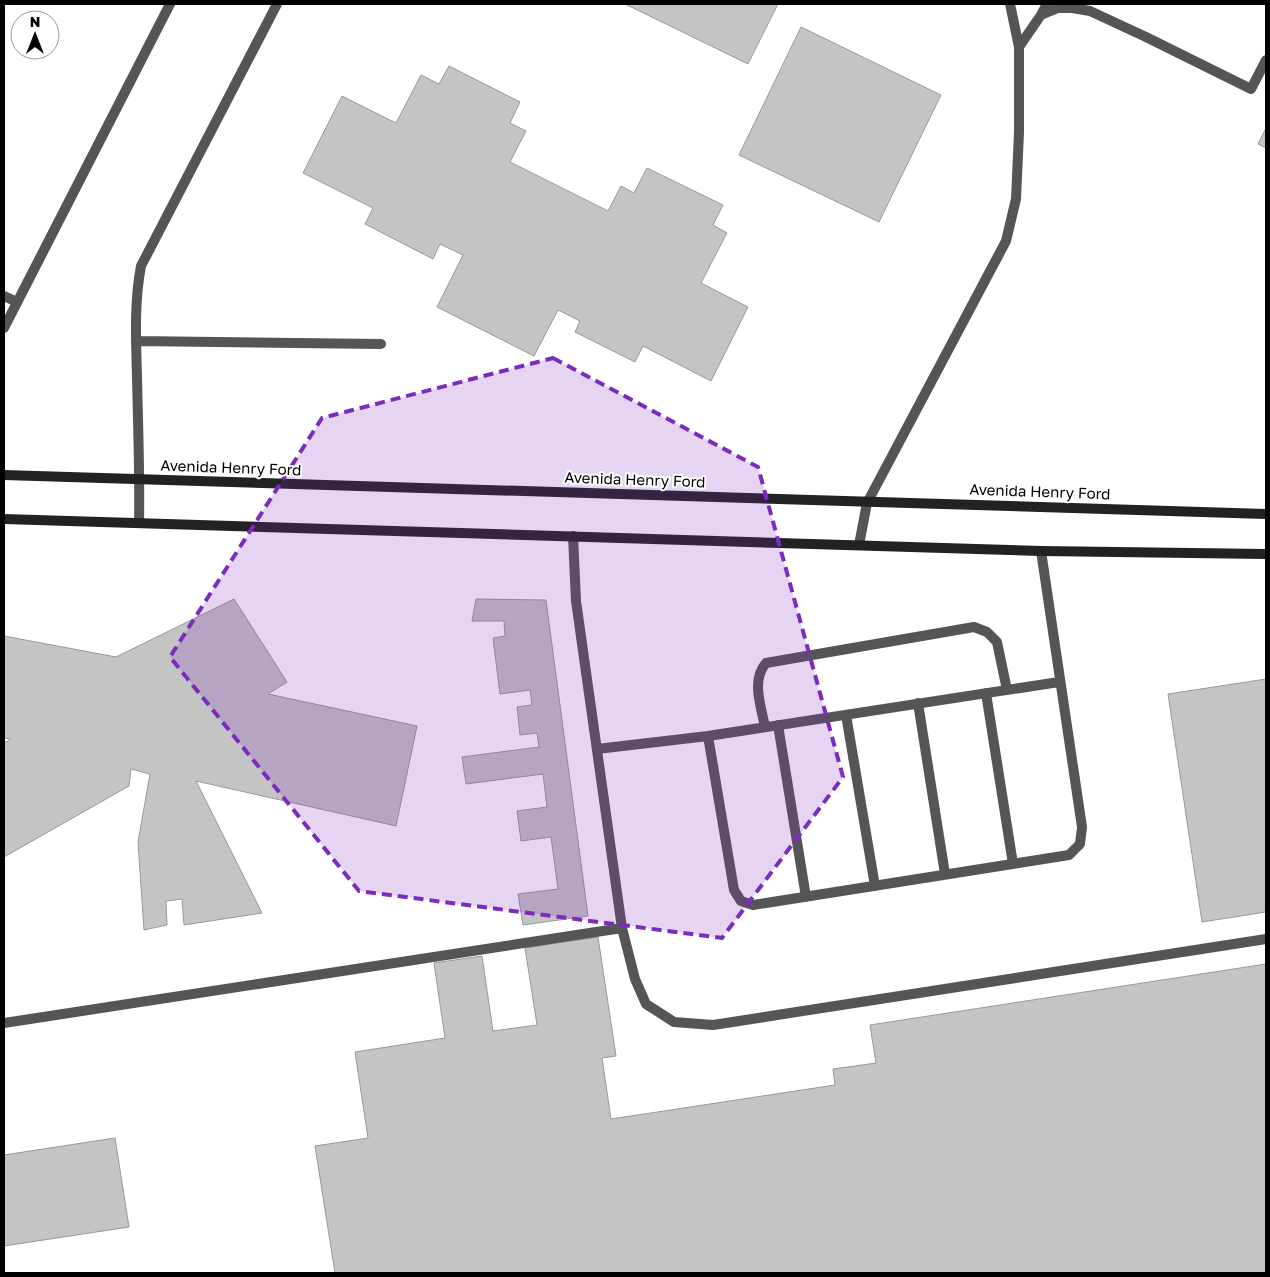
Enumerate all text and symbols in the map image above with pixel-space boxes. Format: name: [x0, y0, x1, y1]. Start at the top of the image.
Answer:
north arrow: [10, 10, 60, 60]
text: N: [30, 13, 40, 30]
street label: Avenida Henry Ford: [160, 456, 302, 478]
street label: Avenida Henry Ford: [564, 468, 706, 490]
street label: Avenida Henry Ford: [969, 480, 1111, 502]

